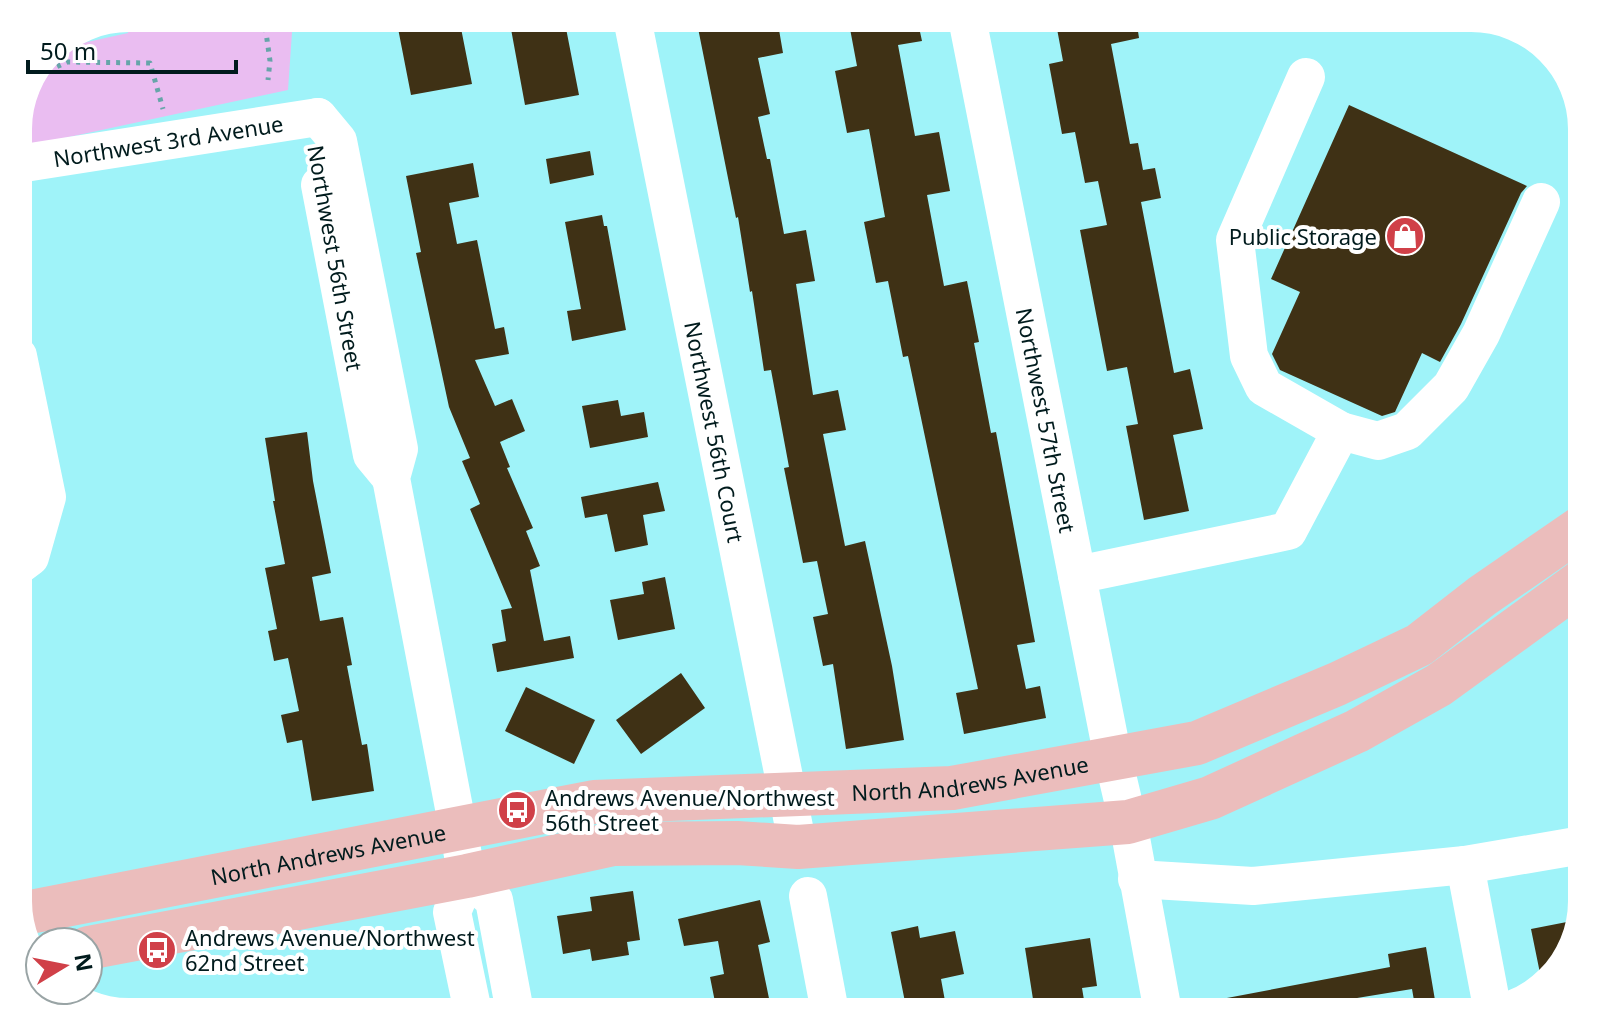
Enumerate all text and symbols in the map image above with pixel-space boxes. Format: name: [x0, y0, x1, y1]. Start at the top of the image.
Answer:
scale bar: [28, 24, 236, 74]
text: 50 m: [40, 34, 96, 67]
street label: Northwest 3rd Avenue: [51, 108, 285, 173]
street label: Northwest 56th Street: [301, 143, 371, 373]
shop icon: Public Storage: [1384, 215, 1426, 257]
place label: Public Storage: [1229, 221, 1377, 251]
street label: Northwest 57th Street: [1010, 305, 1083, 535]
street label: Northwest 56th Court: [678, 319, 752, 545]
street label: North Andrews Avenue: [851, 748, 1091, 807]
place label: Andrews Avenue/Northwest 56th Street: [545, 782, 835, 837]
bus stop icon: Andrews Avenue/Northwest 56th Street: [496, 789, 538, 831]
street label: North Andrews Avenue: [208, 816, 448, 891]
place label: Andrews Avenue/Northwest 62nd Street: [185, 922, 475, 977]
north arrow: [24, 926, 104, 1006]
bus stop icon: Andrews Avenue/Northwest 62nd Street: [136, 929, 178, 971]
text: N: [68, 951, 101, 974]

